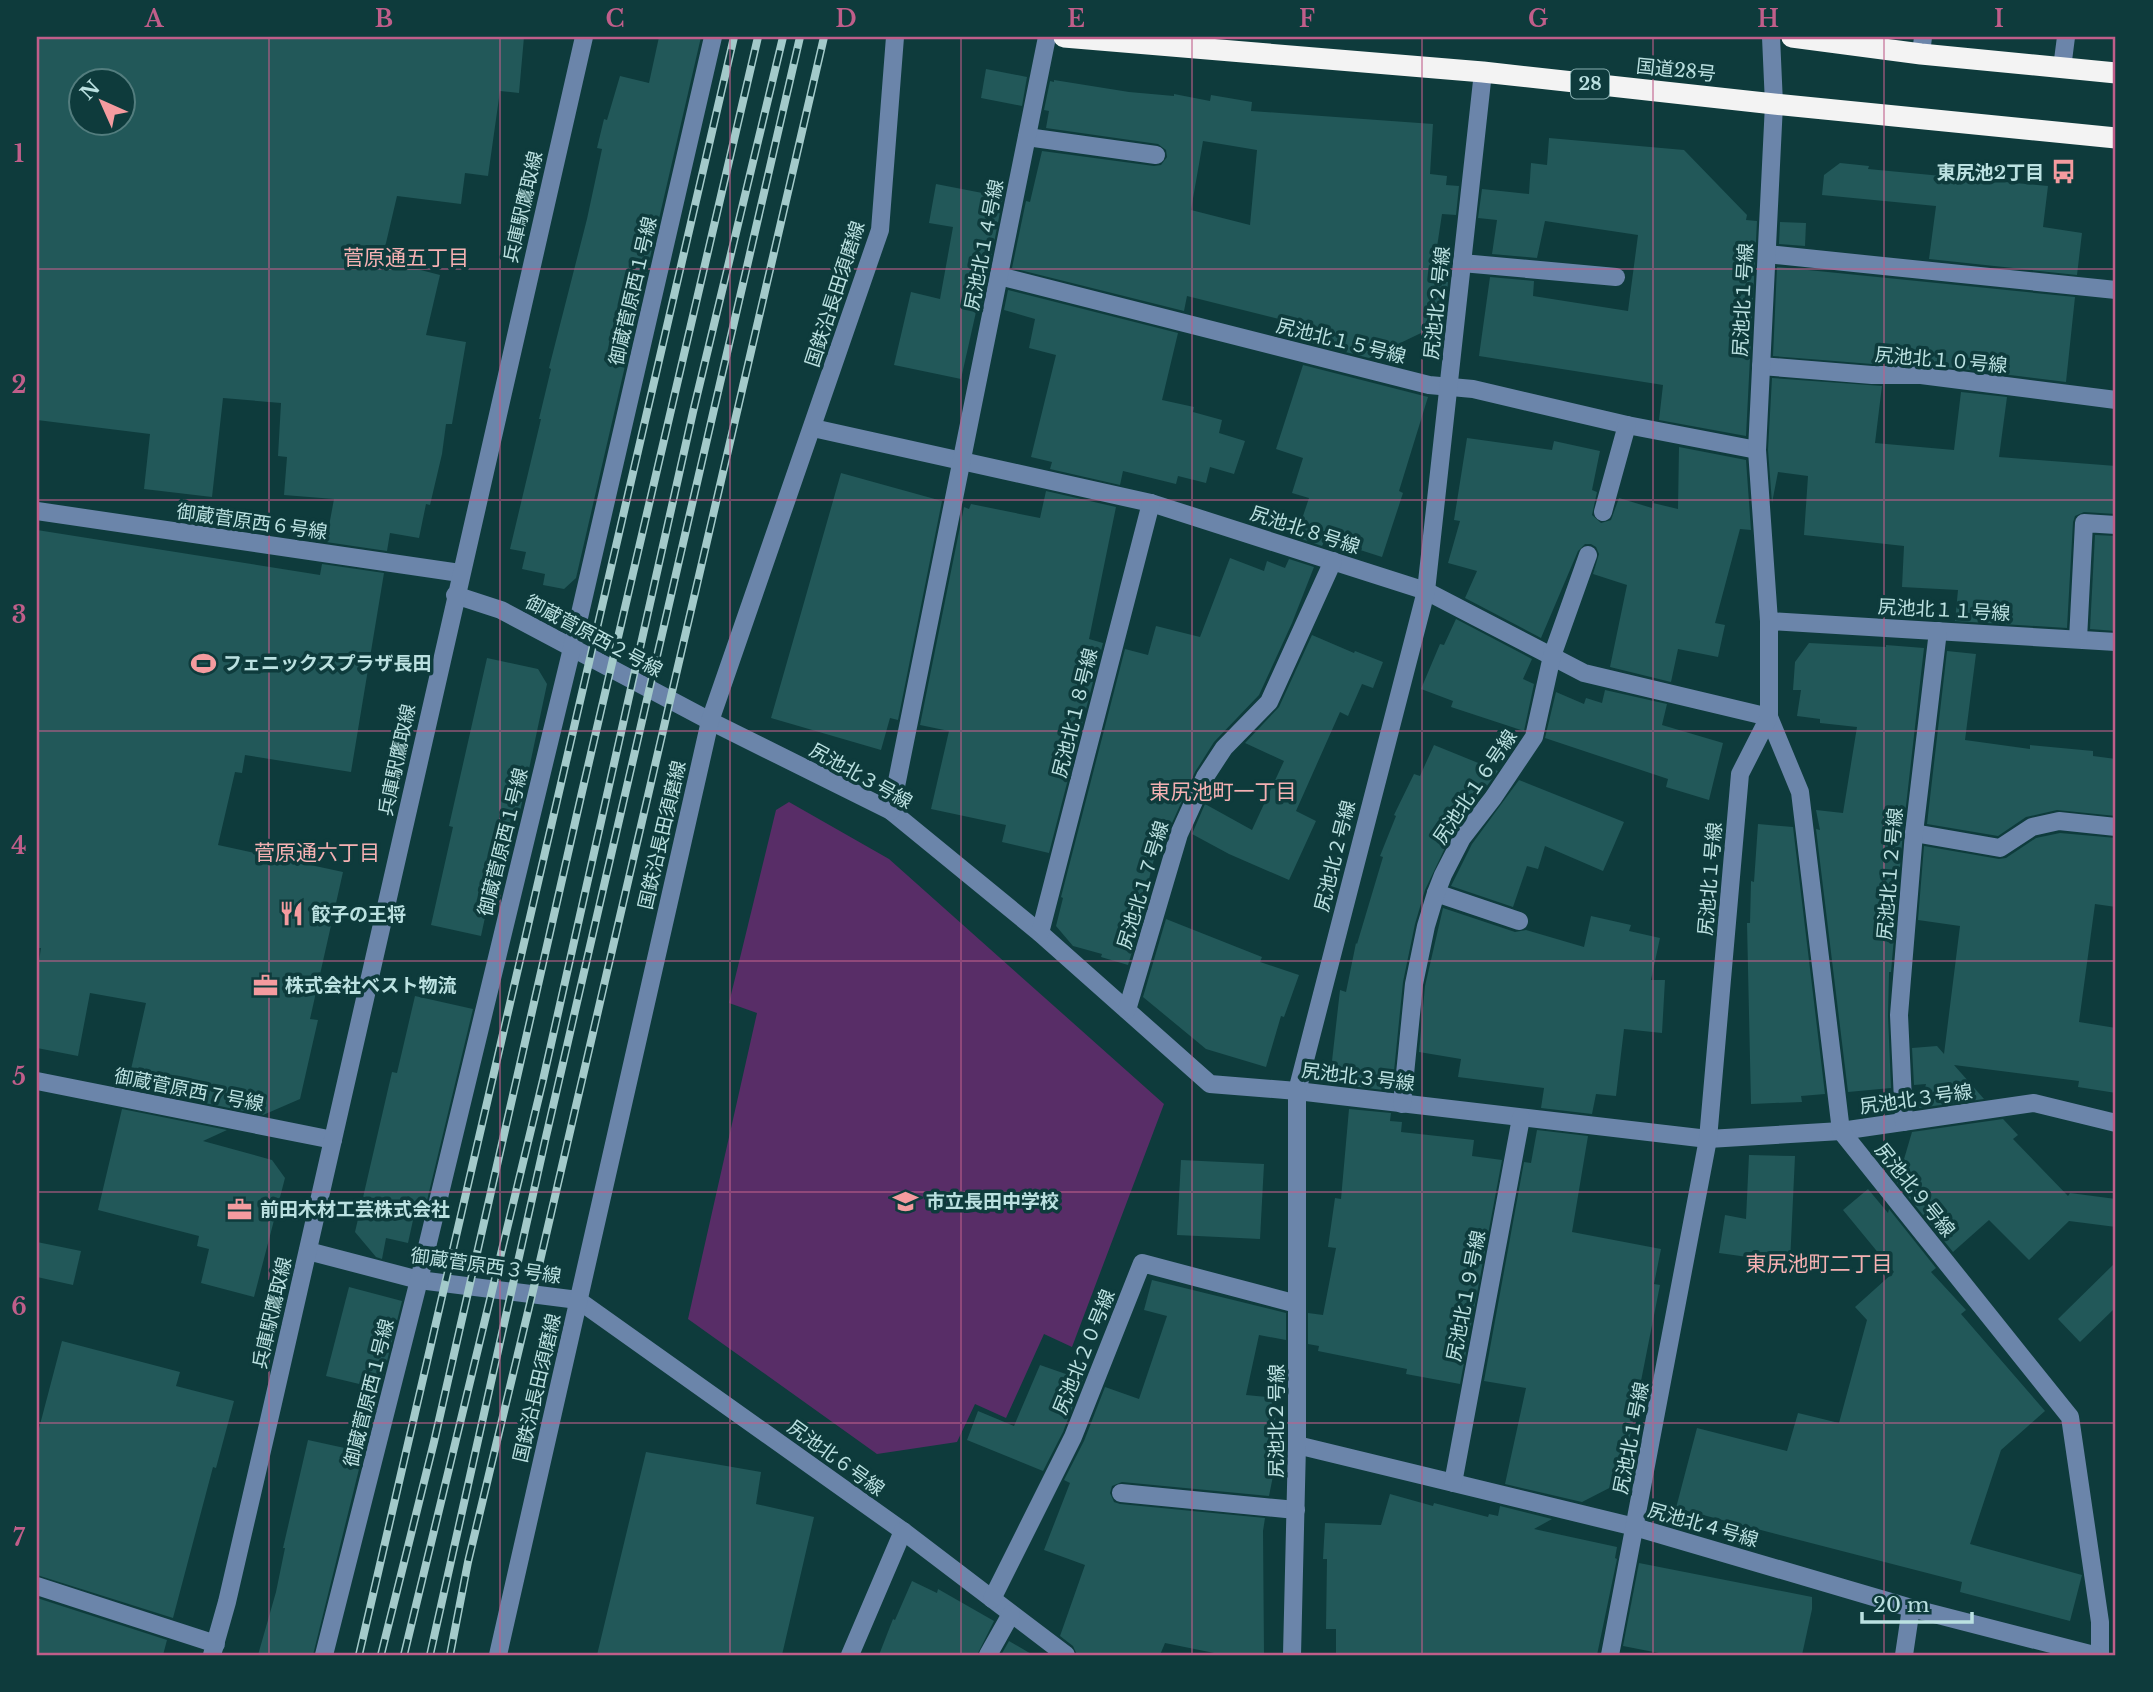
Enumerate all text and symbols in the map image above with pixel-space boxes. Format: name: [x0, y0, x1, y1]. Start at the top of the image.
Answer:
text: A: [144, 5, 165, 33]
text: B: [375, 5, 393, 33]
text: C: [606, 5, 624, 33]
text: D: [835, 5, 857, 33]
text: E: [1067, 5, 1085, 33]
text: F: [1299, 5, 1315, 33]
text: G: [1528, 5, 1548, 33]
text: H: [1757, 5, 1779, 33]
text: I: [1994, 5, 2004, 33]
street label: 国道28号: [1635, 54, 1717, 86]
north arrow: [66, 66, 136, 136]
road number: 28: [1571, 70, 1609, 98]
text: N: [76, 76, 105, 105]
text: 1: [14, 140, 24, 168]
street label: 兵庫駅鷹取線: [499, 149, 547, 265]
bus stop icon: 東尻池2丁目: [2050, 158, 2078, 186]
place label: 東尻池2丁目: [1937, 161, 2044, 184]
street label: 尻池北１４号線: [960, 178, 1008, 312]
street label: 御蔵菅原西１号線: [605, 214, 661, 368]
street label: 国鉄沿長田須磨線: [801, 218, 869, 370]
street label: 尻池北１号線: [1729, 242, 1757, 358]
district label: 菅原通五丁目: [343, 245, 469, 271]
street label: 尻池北２号線: [1420, 245, 1454, 361]
street label: 尻池北１５号線: [1274, 314, 1408, 368]
street label: 尻池北１０号線: [1874, 343, 2008, 377]
text: 2: [12, 371, 26, 399]
street label: 御蔵菅原西６号線: [175, 500, 329, 544]
street label: 尻池北８号線: [1247, 501, 1363, 559]
street label: 御蔵菅原西２号線: [521, 590, 667, 682]
street label: 尻池北１１号線: [1877, 595, 2011, 625]
text: 3: [12, 601, 26, 629]
street label: 尻池北１８号線: [1048, 646, 1102, 780]
sports icon: フェニックスプラザ長田: [189, 649, 217, 677]
place label: フェニックスプラザ長田: [223, 652, 431, 675]
street label: 兵庫駅鷹取線: [374, 702, 420, 818]
street label: 尻池北１６号線: [1428, 725, 1522, 849]
street label: 尻池北３号線: [806, 738, 916, 814]
street label: 国鉄沿長田須磨線: [634, 758, 690, 912]
street label: 御蔵菅原西１号線: [473, 765, 533, 919]
district label: 東尻池町一丁目: [1150, 779, 1297, 805]
street label: 尻池北２号線: [1310, 798, 1360, 914]
street label: 尻池北１２号線: [1873, 807, 1907, 941]
street label: 尻池北１７号線: [1113, 818, 1173, 952]
street label: 尻池北１号線: [1694, 821, 1726, 937]
text: 4: [11, 832, 27, 860]
district label: 菅原通六丁目: [254, 840, 380, 866]
restaurant icon: 餃子の王将: [277, 900, 305, 928]
place label: 餃子の王将: [311, 903, 406, 926]
office icon: 株式会社ベスト物流: [251, 971, 279, 999]
place label: 株式会社ベスト物流: [285, 974, 456, 997]
street label: 尻池北３号線: [1300, 1059, 1416, 1095]
text: 5: [12, 1063, 26, 1091]
street label: 御蔵菅原西７号線: [112, 1064, 266, 1116]
street label: 尻池北３号線: [1858, 1080, 1974, 1118]
street label: 尻池北９号線: [1870, 1138, 1960, 1242]
school or university icon: 市立長田中学校: [892, 1187, 920, 1215]
place label: 市立長田中学校: [926, 1190, 1059, 1213]
office icon: 前田木材工芸株式会社: [226, 1195, 254, 1223]
place label: 前田木材工芸株式会社: [260, 1198, 450, 1221]
street label: 尻池北１９号線: [1442, 1229, 1490, 1363]
street label: 御蔵菅原西３号線: [409, 1244, 563, 1288]
district label: 東尻池町二丁目: [1746, 1251, 1893, 1277]
street label: 兵庫駅鷹取線: [248, 1255, 296, 1371]
street label: 尻池北２０号線: [1048, 1286, 1120, 1418]
text: 6: [11, 1293, 27, 1321]
street label: 国鉄沿長田須磨線: [509, 1311, 565, 1465]
street label: 御蔵菅原西１号線: [339, 1316, 399, 1470]
street label: 尻池北２号線: [1265, 1364, 1288, 1478]
street label: 尻池北１号線: [1609, 1380, 1653, 1496]
street label: 尻池北６号線: [783, 1415, 889, 1501]
street label: 尻池北４号線: [1645, 1498, 1761, 1552]
text: 7: [13, 1524, 26, 1552]
scale bar: [1862, 1580, 1973, 1624]
text: 20 m: [1873, 1592, 1930, 1618]

